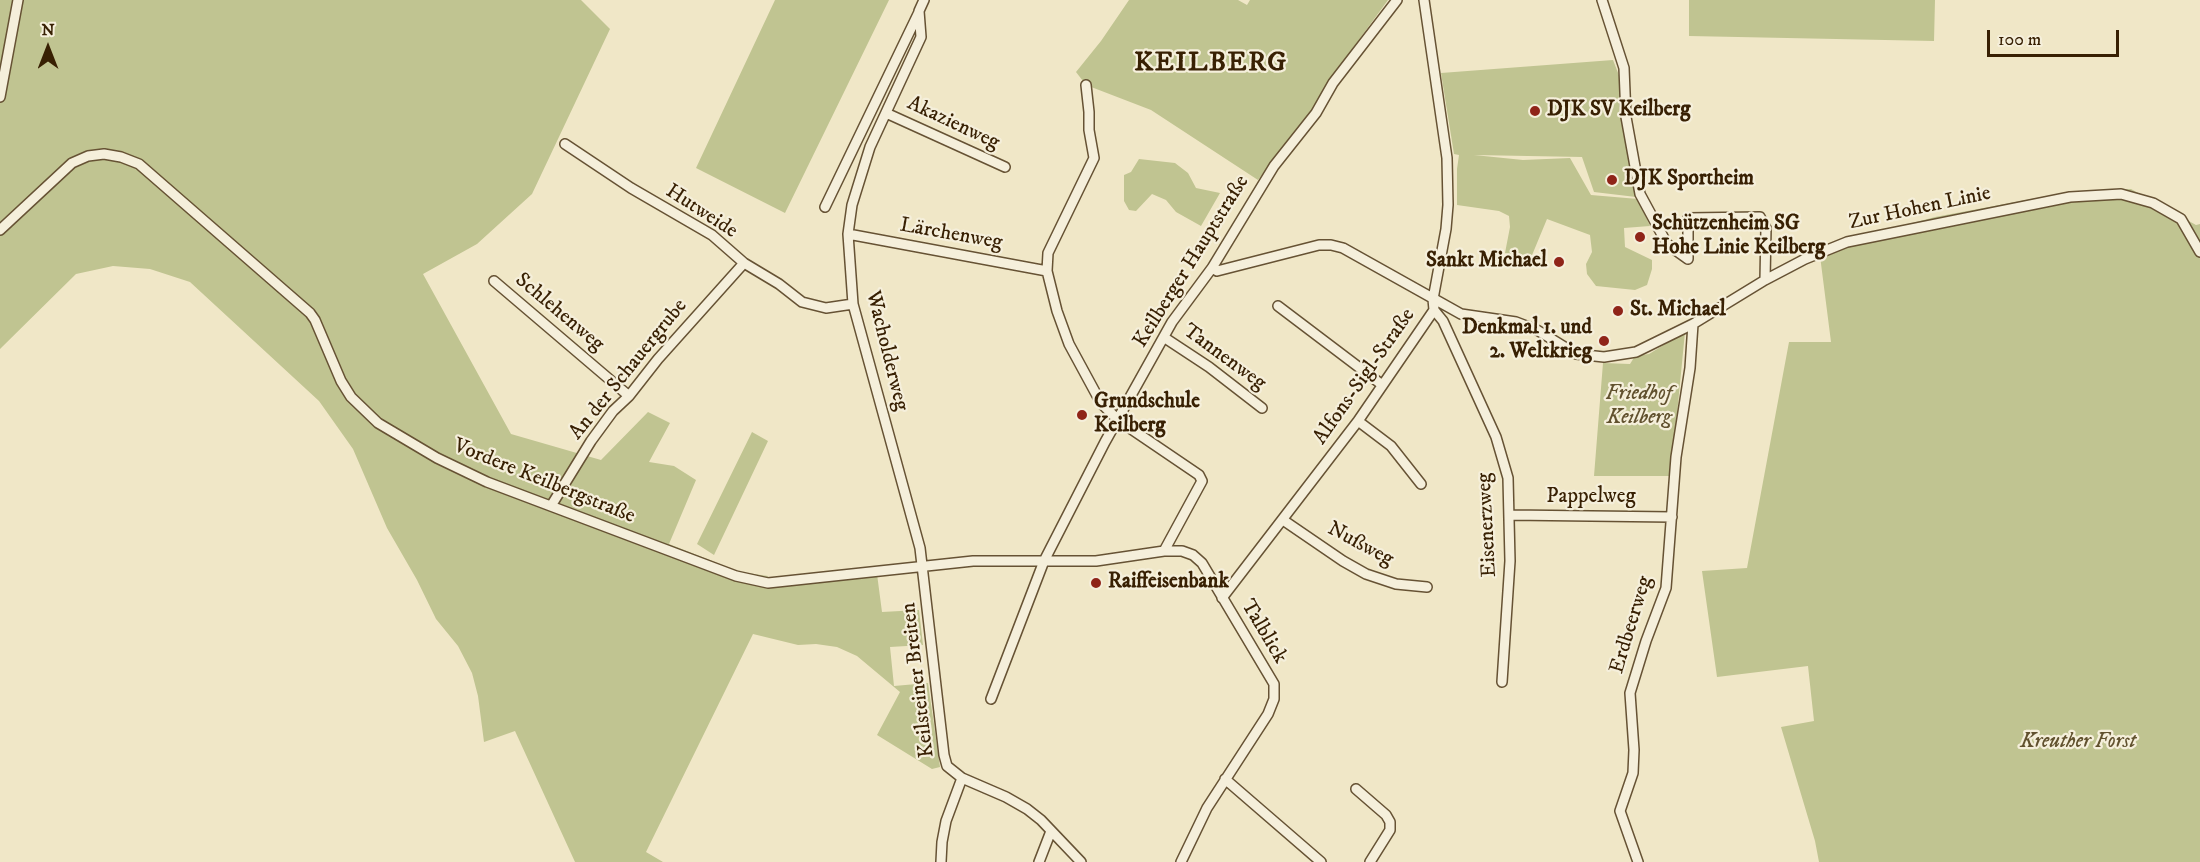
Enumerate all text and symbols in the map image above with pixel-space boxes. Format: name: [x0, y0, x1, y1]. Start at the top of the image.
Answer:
north arrow: [18, 18, 78, 78]
scale bar: [1990, 18, 2122, 56]
text: N: [41, 20, 55, 40]
text: 100 m: [1998, 29, 2041, 51]
district label: KEILBERG: [1134, 48, 1288, 80]
street label: Akazienweg: [903, 92, 1003, 156]
place label: DJK SV Keilberg: [1547, 98, 1690, 124]
marker: DJK SV Keilberg: [1528, 104, 1542, 118]
place label: DJK Sportheim: [1624, 167, 1754, 193]
street label: Keilberger Hauptstraße: [1129, 171, 1255, 353]
marker: DJK Sportheim: [1605, 173, 1619, 187]
street label: Hutweide: [660, 179, 742, 245]
street label: Zur Hohen Linie: [1847, 182, 1993, 236]
place label: Schützenheim SG Hohe Linie Keilberg: [1652, 212, 1825, 262]
street label: Lärchenweg: [898, 214, 1004, 256]
marker: Schützenheim SG Hohe Linie Keilberg: [1633, 230, 1647, 244]
place label: Sankt Michael: [1426, 249, 1547, 275]
marker: Sankt Michael: [1552, 255, 1566, 269]
street label: Schlehenweg: [509, 268, 609, 358]
street label: Wacholderweg: [859, 288, 913, 414]
street label: An der Schauergrube: [565, 295, 693, 445]
place label: St. Michael: [1630, 298, 1726, 324]
street label: Alfons-Sigl-Straße: [1309, 304, 1421, 450]
marker: St. Michael: [1611, 304, 1625, 318]
place label: Denkmal 1. und 2. Weltkrieg: [1462, 316, 1592, 366]
street label: Tannenweg: [1177, 319, 1271, 397]
marker: Denkmal 1. und 2. Weltkrieg: [1597, 334, 1611, 348]
park label: Friedhof Keilberg: [1606, 382, 1672, 432]
place label: Grundschule Keilberg: [1094, 390, 1200, 440]
marker: Grundschule Keilberg: [1075, 408, 1089, 422]
street label: Vordere Keilbergstraße: [450, 434, 638, 530]
street label: Eisenerzweg: [1473, 472, 1503, 578]
street label: Pappelweg: [1546, 485, 1636, 511]
street label: Nußweg: [1323, 517, 1397, 573]
place label: Raiffeisenbank: [1108, 570, 1229, 596]
street label: Erdbeerweg: [1605, 573, 1659, 677]
marker: Raiffeisenbank: [1089, 576, 1103, 590]
street label: Talblick: [1234, 595, 1292, 669]
street label: Keilsteiner Breiten: [897, 601, 941, 759]
park label: Kreuther Forst: [2020, 730, 2136, 756]

